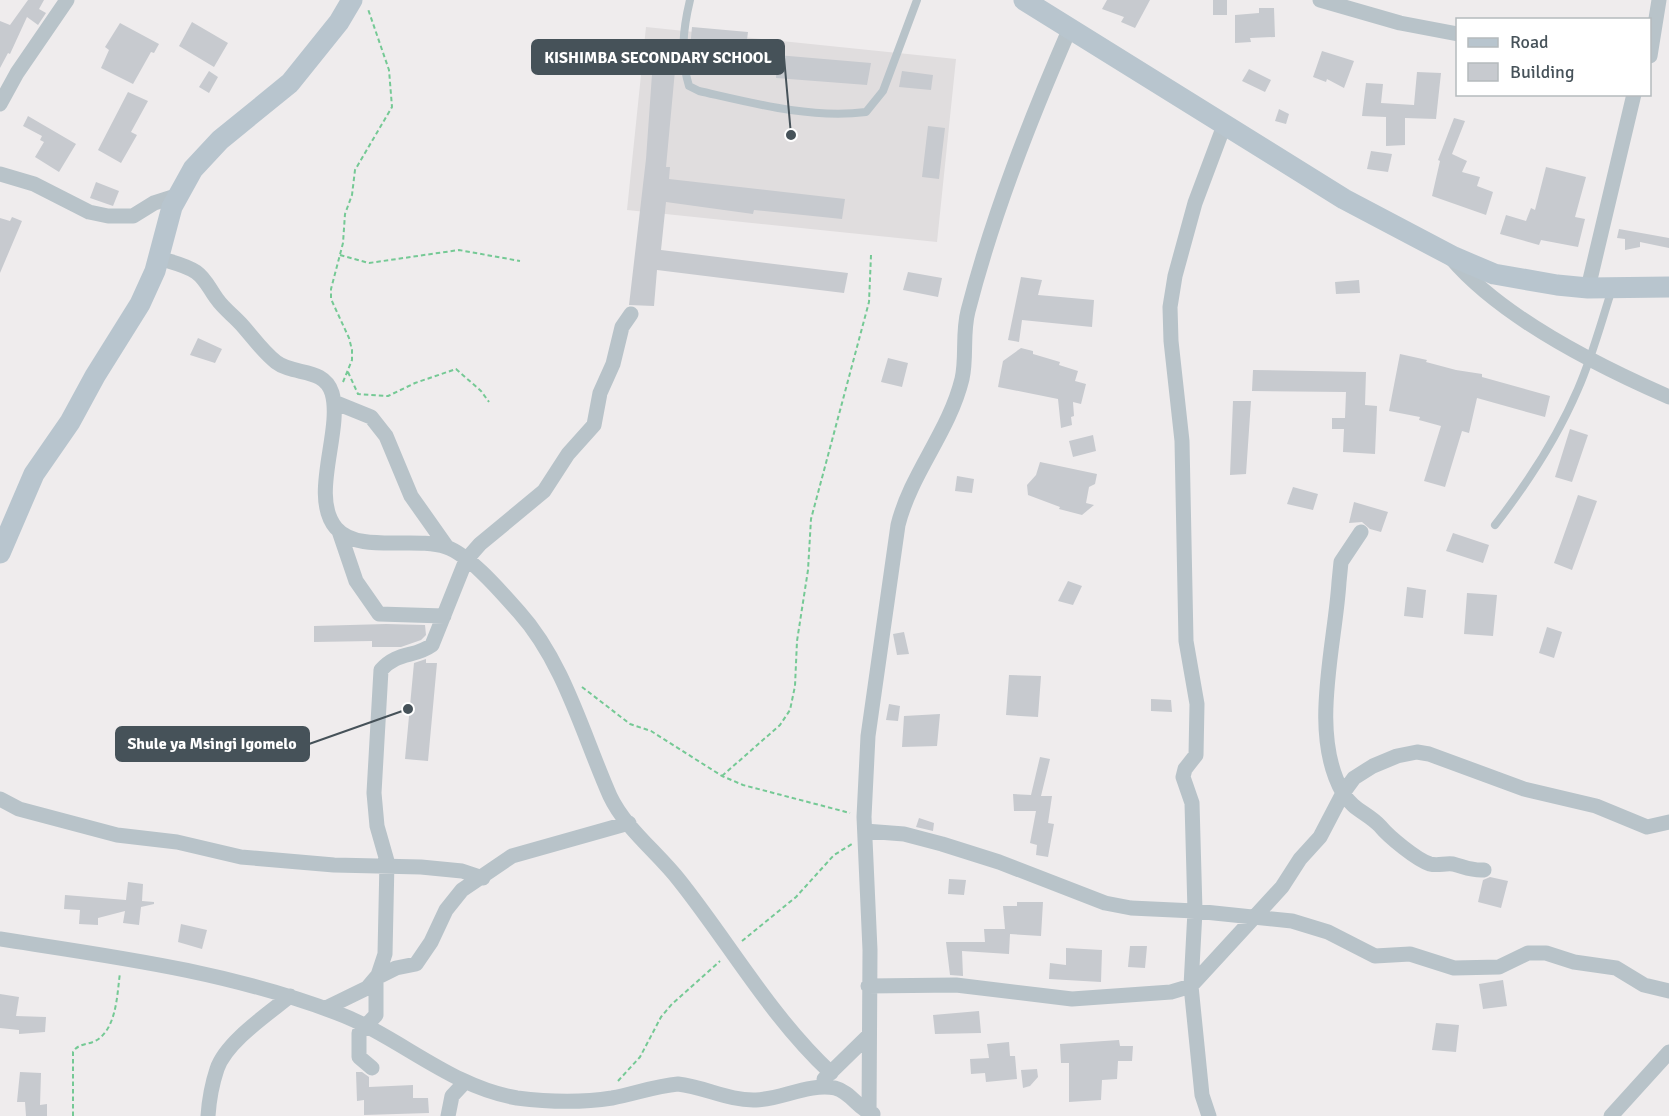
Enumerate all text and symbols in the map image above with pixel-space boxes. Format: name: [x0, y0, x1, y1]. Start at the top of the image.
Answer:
legend: [1456, 18, 1651, 96]
text: Road: [1510, 31, 1549, 53]
callout: KISHIMBA SECONDARY SCHOOL: [532, 40, 784, 74]
text: KISHIMBA SECONDARY SCHOOL: [544, 48, 772, 68]
text: Building: [1510, 61, 1574, 83]
callout: Shule ya Msingi Igomelo: [116, 727, 309, 761]
text: Shule ya Msingi Igomelo: [127, 734, 297, 754]

